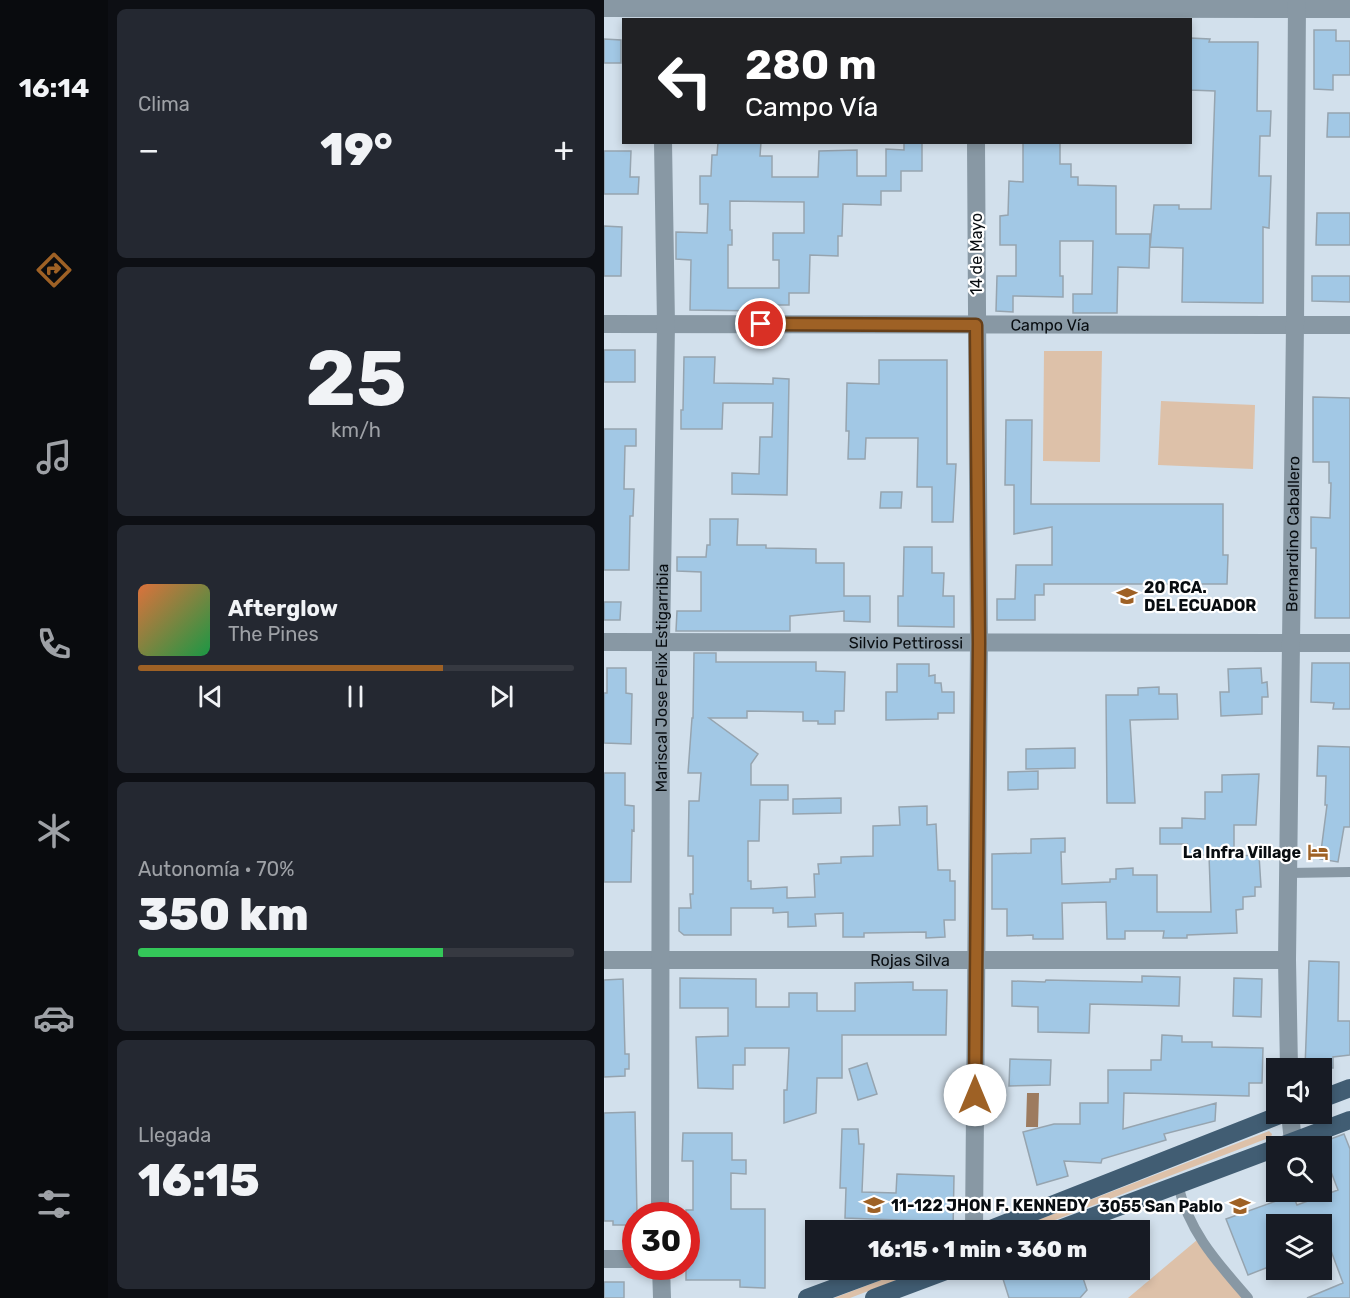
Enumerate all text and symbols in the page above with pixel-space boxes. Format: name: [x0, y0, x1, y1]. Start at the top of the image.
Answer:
text: 280 m: [745, 40, 877, 90]
icon: left: [646, 42, 724, 120]
text: 16:14: [19, 72, 89, 104]
text: Campo Vía: [745, 91, 878, 123]
text: Clima: [138, 92, 190, 116]
text: 19°: [320, 123, 393, 176]
text: −: [138, 130, 159, 169]
text: +: [553, 130, 574, 169]
street label: 14 de Mayo: [967, 213, 986, 295]
icon: directions: [33, 249, 75, 291]
pin: [735, 298, 786, 349]
icon: arrive: [744, 307, 777, 340]
street label: Campo Vía: [1010, 315, 1090, 334]
text: 25: [305, 332, 407, 425]
text: km/h: [331, 418, 381, 442]
icon: music: [33, 436, 75, 478]
street label: Bernardino Caballero: [1282, 456, 1303, 612]
street label: Mariscal Jose Felix Estigarribia: [651, 563, 672, 792]
place label: 20 RCA. DEL ECUADOR: [1144, 578, 1256, 615]
school or university icon: 20 RCA. DEL ECUADOR: [1115, 584, 1139, 608]
text: Afterglow: [228, 595, 338, 622]
text: The Pines: [228, 622, 319, 646]
icon: phone: [33, 623, 75, 665]
street label: Silvio Pettirossi: [849, 633, 963, 652]
icon: previous: [194, 680, 227, 713]
icon: pause: [339, 680, 372, 713]
icon: next: [485, 680, 518, 713]
icon: climate: [33, 810, 75, 852]
hotel icon: La Infra Village: [1306, 840, 1330, 864]
place label: La Infra Village: [1183, 843, 1301, 862]
text: Autonomía · 70%: [138, 857, 294, 881]
text: 350 km: [138, 888, 309, 941]
street label: Rojas Silva: [870, 951, 950, 970]
icon: car: [33, 997, 75, 1039]
map controls: [1266, 1058, 1332, 1280]
button: sound: [1266, 1058, 1332, 1124]
position arrow: [943, 1063, 1007, 1127]
text: Llegada: [138, 1123, 211, 1147]
button: search: [1266, 1136, 1332, 1202]
text: 16:15: [138, 1154, 260, 1207]
icon: filters: [33, 1183, 75, 1225]
school or university icon: 11-122 JHON F. KENNEDY: [862, 1193, 886, 1217]
school or university icon: 3055 San Pablo: [1228, 1194, 1252, 1218]
place label: 11-122 JHON F. KENNEDY: [891, 1196, 1088, 1215]
place label: 3055 San Pablo: [1099, 1197, 1223, 1216]
speed limit sign: 30: [622, 1202, 700, 1280]
button: layers: [1266, 1214, 1332, 1280]
text: 16:15 · 1 min · 360 m: [868, 1236, 1087, 1263]

